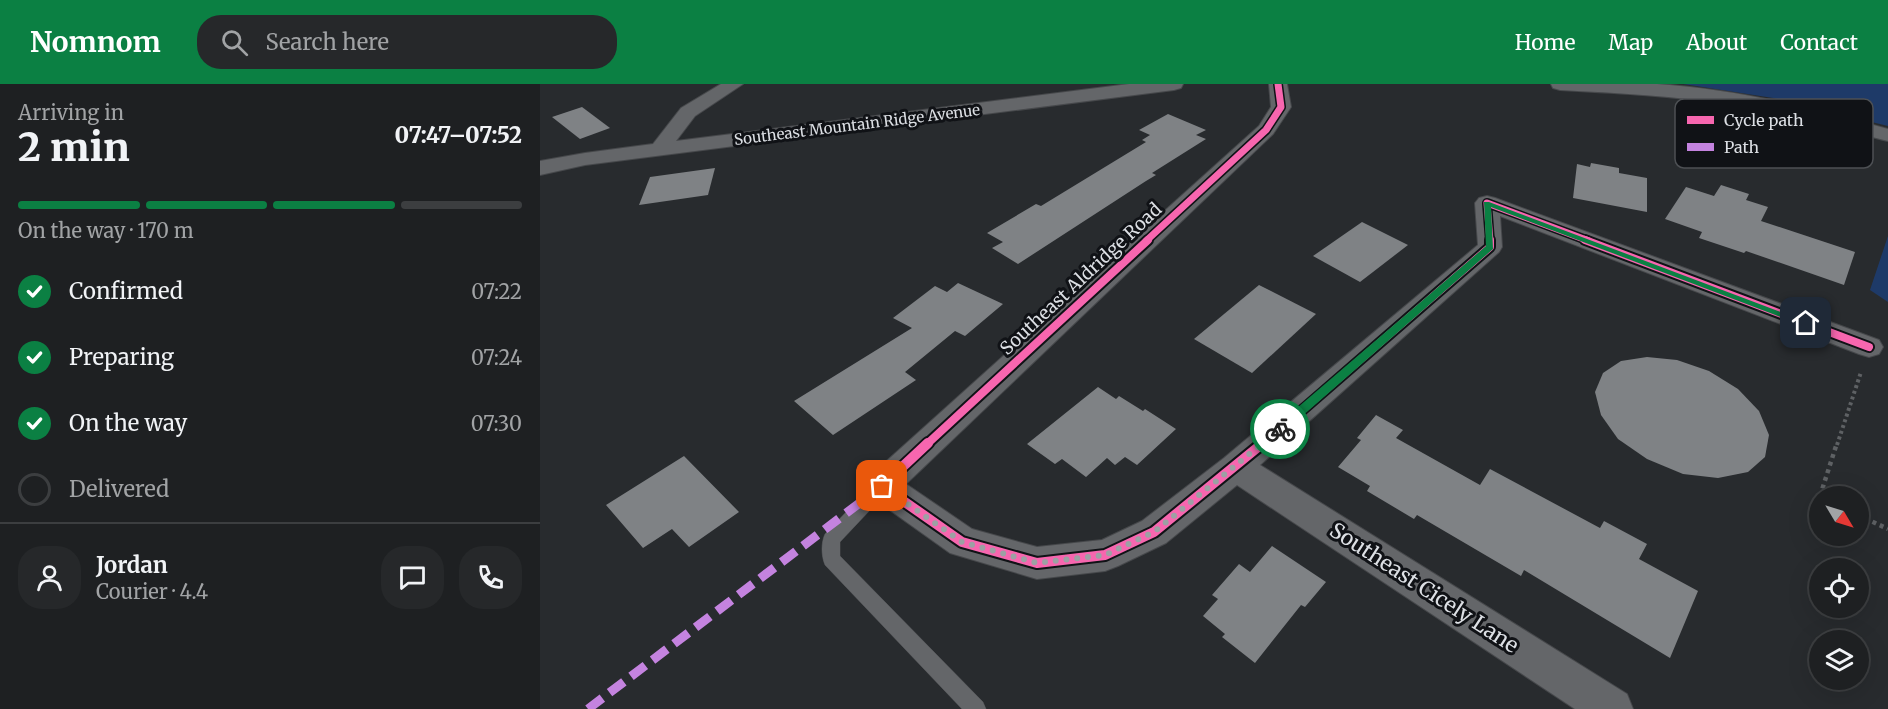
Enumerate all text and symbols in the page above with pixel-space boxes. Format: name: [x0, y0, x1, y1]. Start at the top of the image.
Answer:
search box: [197, 15, 617, 69]
text: Nomnom: [30, 24, 161, 60]
icon: search: [218, 26, 251, 59]
text: Search here: [266, 28, 389, 56]
text: Home: [1515, 29, 1575, 56]
text: Map: [1608, 29, 1653, 56]
text: About: [1686, 29, 1747, 56]
text: Contact: [1780, 29, 1858, 56]
legend: [1675, 99, 1873, 168]
text: Arriving in: [18, 100, 124, 125]
street label: Southeast Mountain Ridge Avenue: [733, 100, 981, 149]
text: Cycle path: [1724, 110, 1804, 130]
text: 07:47–07:52: [394, 121, 522, 149]
text: 2 min: [18, 123, 130, 172]
text: Path: [1724, 137, 1760, 157]
street label: Southeast Aldridge Road: [995, 198, 1166, 360]
text: On the way · 170 m: [18, 218, 194, 243]
icon: check: [18, 275, 51, 308]
text: Confirmed: [69, 277, 183, 305]
text: 07:22: [471, 279, 522, 304]
pin: [1780, 297, 1831, 348]
icon: home: [1789, 306, 1822, 339]
icon: check: [18, 341, 51, 374]
text: Preparing: [69, 343, 174, 371]
text: 07:24: [471, 345, 522, 370]
courier: [1250, 399, 1310, 459]
icon: check: [18, 407, 51, 440]
text: On the way: [69, 409, 187, 437]
text: 07:30: [471, 411, 522, 436]
icon: bike: [1264, 413, 1297, 446]
pin: [856, 460, 907, 511]
icon: bag: [865, 469, 898, 502]
text: Delivered: [69, 475, 169, 503]
north arrow: [1809, 486, 1869, 546]
map controls: [1809, 486, 1869, 690]
street label: Southeast Cicely Lane: [1325, 516, 1524, 659]
button: person: [18, 546, 81, 609]
button: chat: [381, 546, 444, 609]
button: phone: [459, 546, 522, 609]
text: Jordan: [96, 551, 168, 579]
button: locate: [1809, 558, 1869, 618]
text: Courier · 4.4: [96, 579, 208, 604]
button: layers: [1809, 630, 1869, 690]

